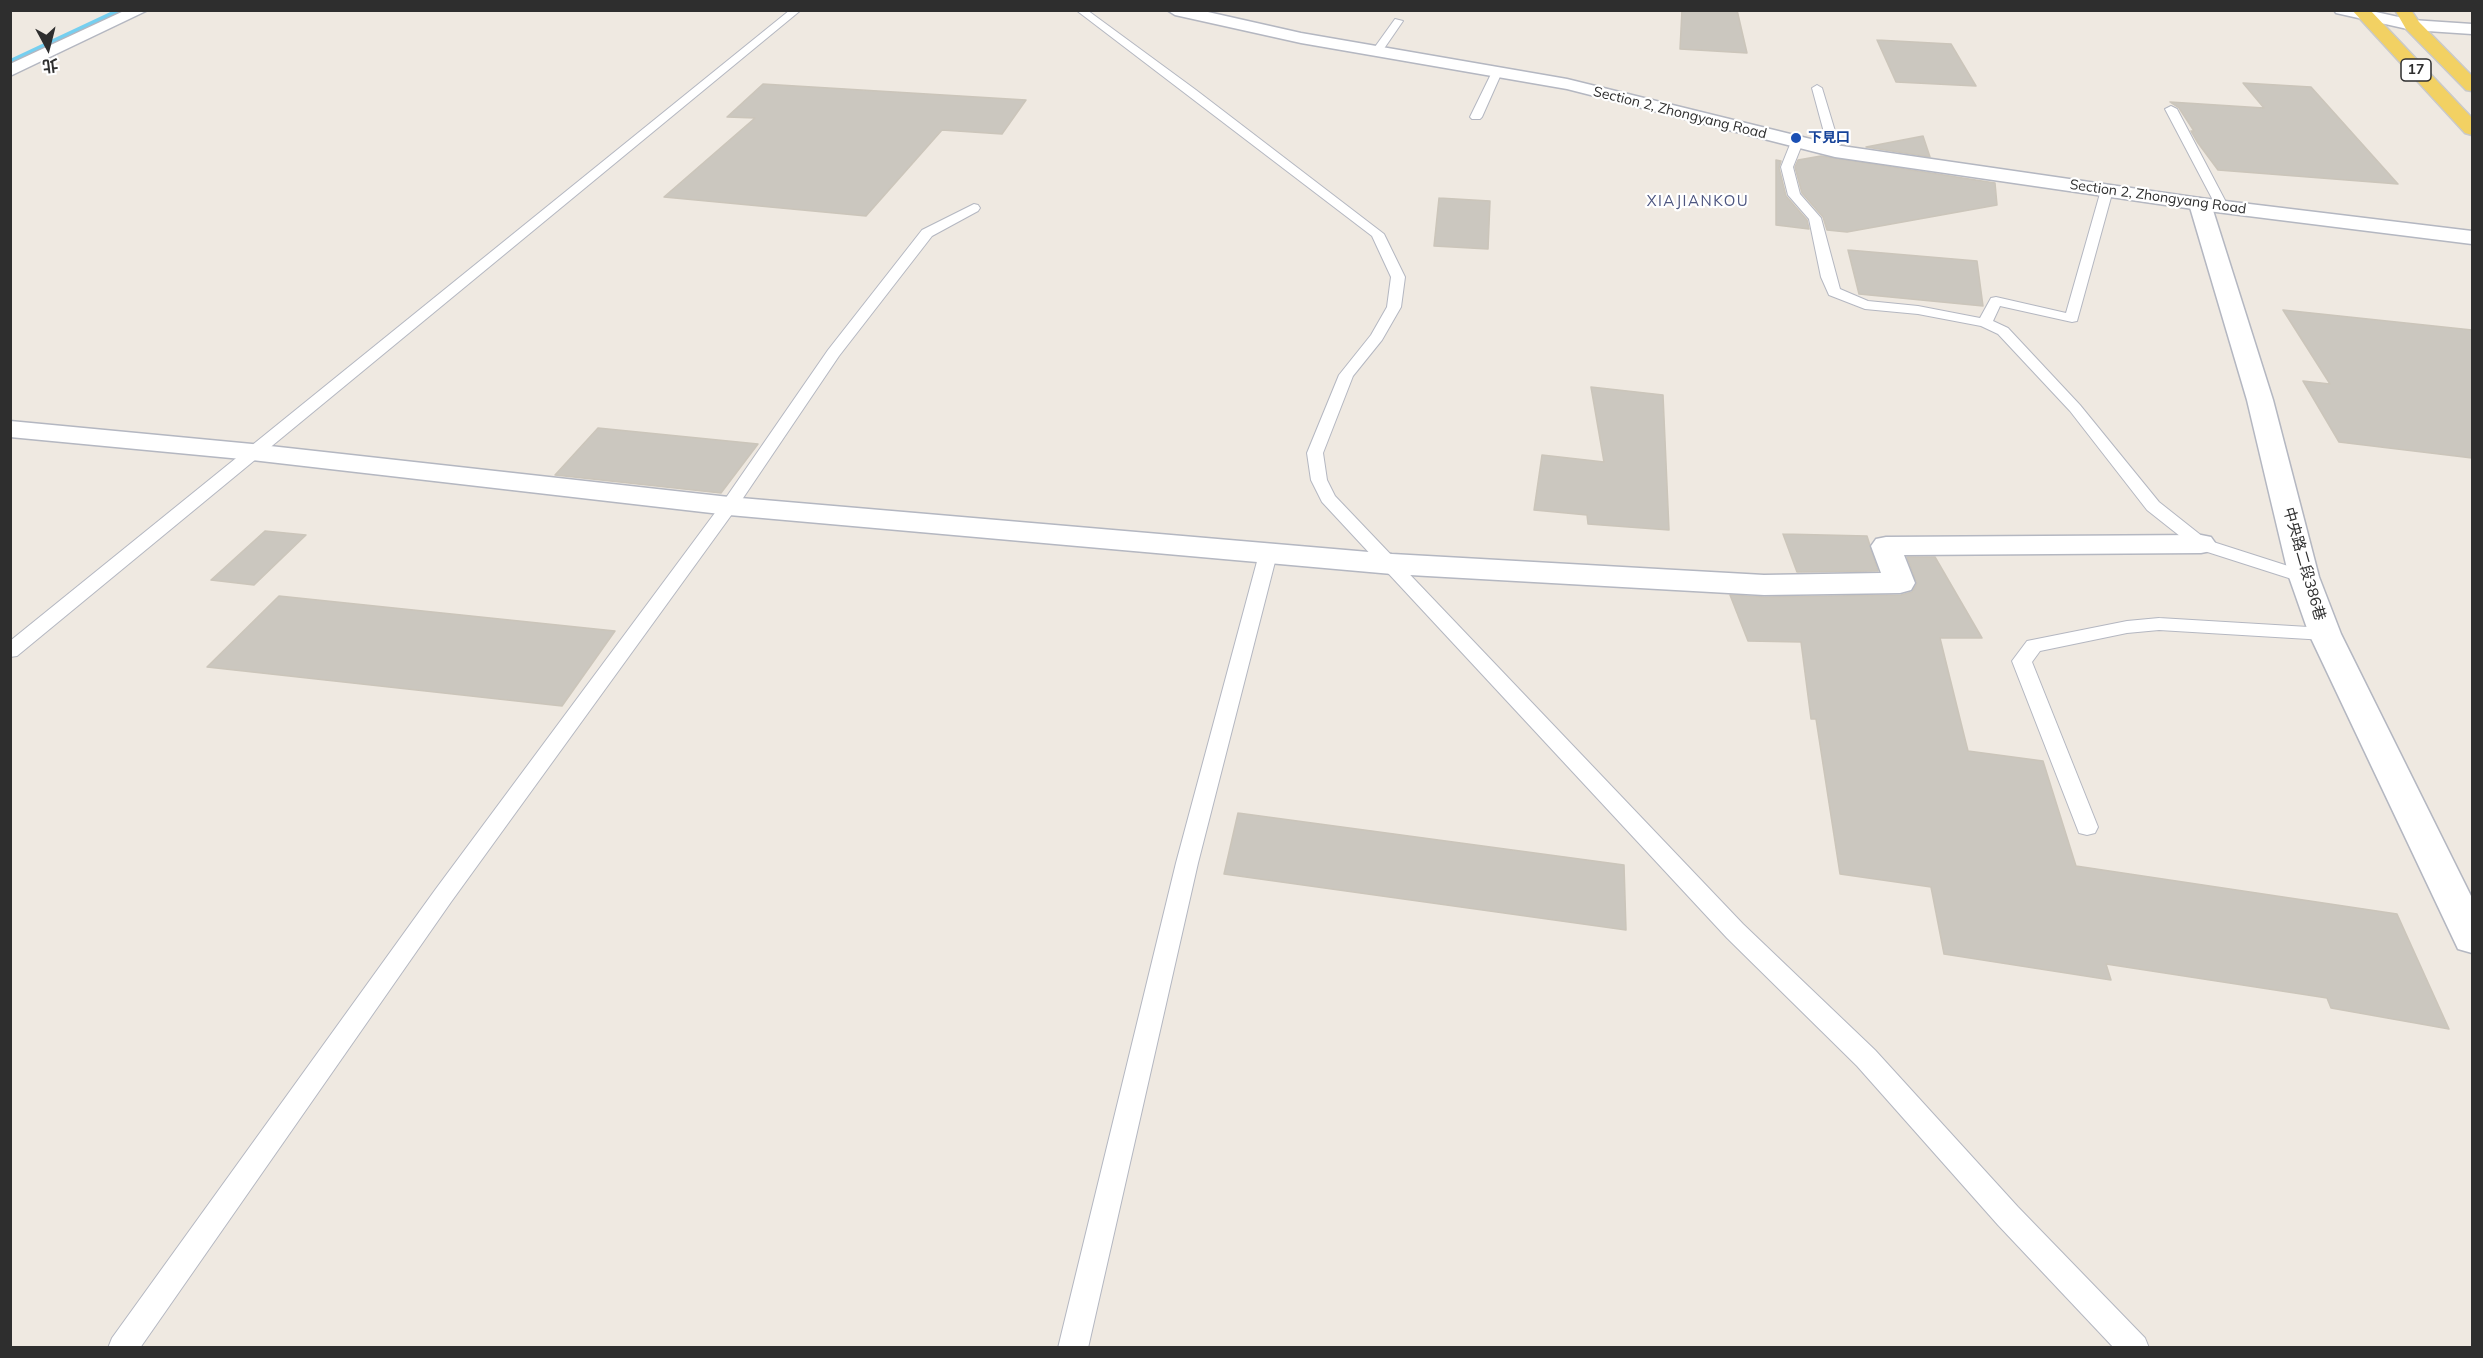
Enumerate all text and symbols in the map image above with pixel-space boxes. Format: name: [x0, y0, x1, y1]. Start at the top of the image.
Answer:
north arrow: [18, 18, 78, 78]
text: 北: [41, 55, 59, 77]
road number: 17: [2401, 59, 2431, 81]
street label: Section 2, Zhongyang Road: [1592, 83, 1768, 143]
place label: 下見口: [1808, 130, 1850, 146]
marker: 下見口: [1789, 131, 1803, 145]
street label: Section 2, Zhongyang Road: [2069, 176, 2247, 218]
district label: XIAJIANKOU: [1647, 192, 1749, 210]
street label: 中央路二段386巷: [2279, 505, 2329, 623]

